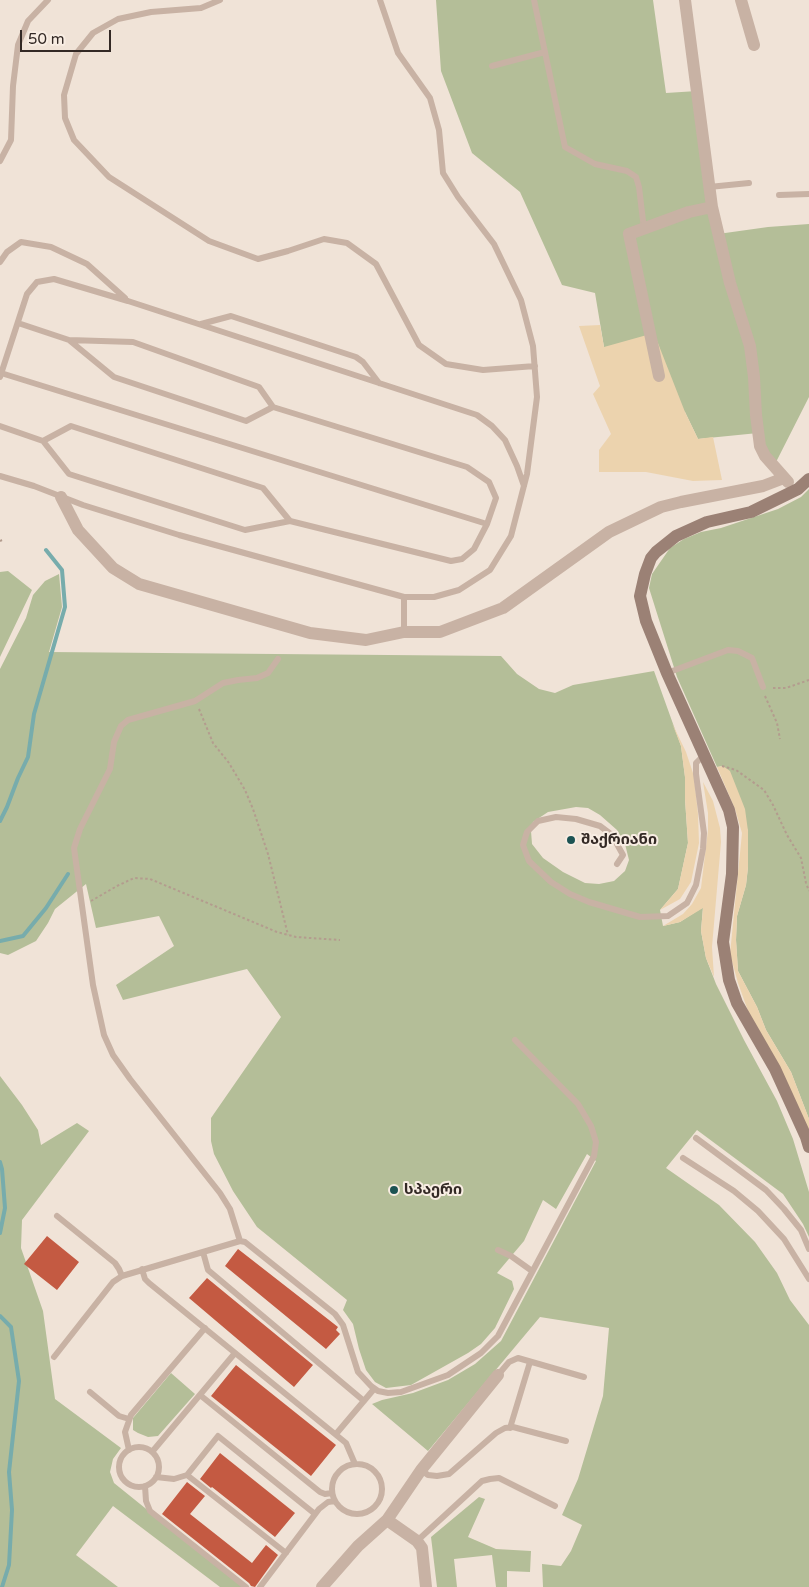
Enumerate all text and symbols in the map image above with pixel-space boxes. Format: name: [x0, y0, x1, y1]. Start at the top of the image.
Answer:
scale bar: [22, 20, 114, 52]
text: 50 m: [28, 30, 65, 48]
place label: შაქრიანი: [581, 831, 657, 849]
marker: შაქრიანი: [565, 834, 577, 846]
place label: სპაერი: [404, 1181, 462, 1199]
marker: სპაერი: [388, 1184, 400, 1196]

